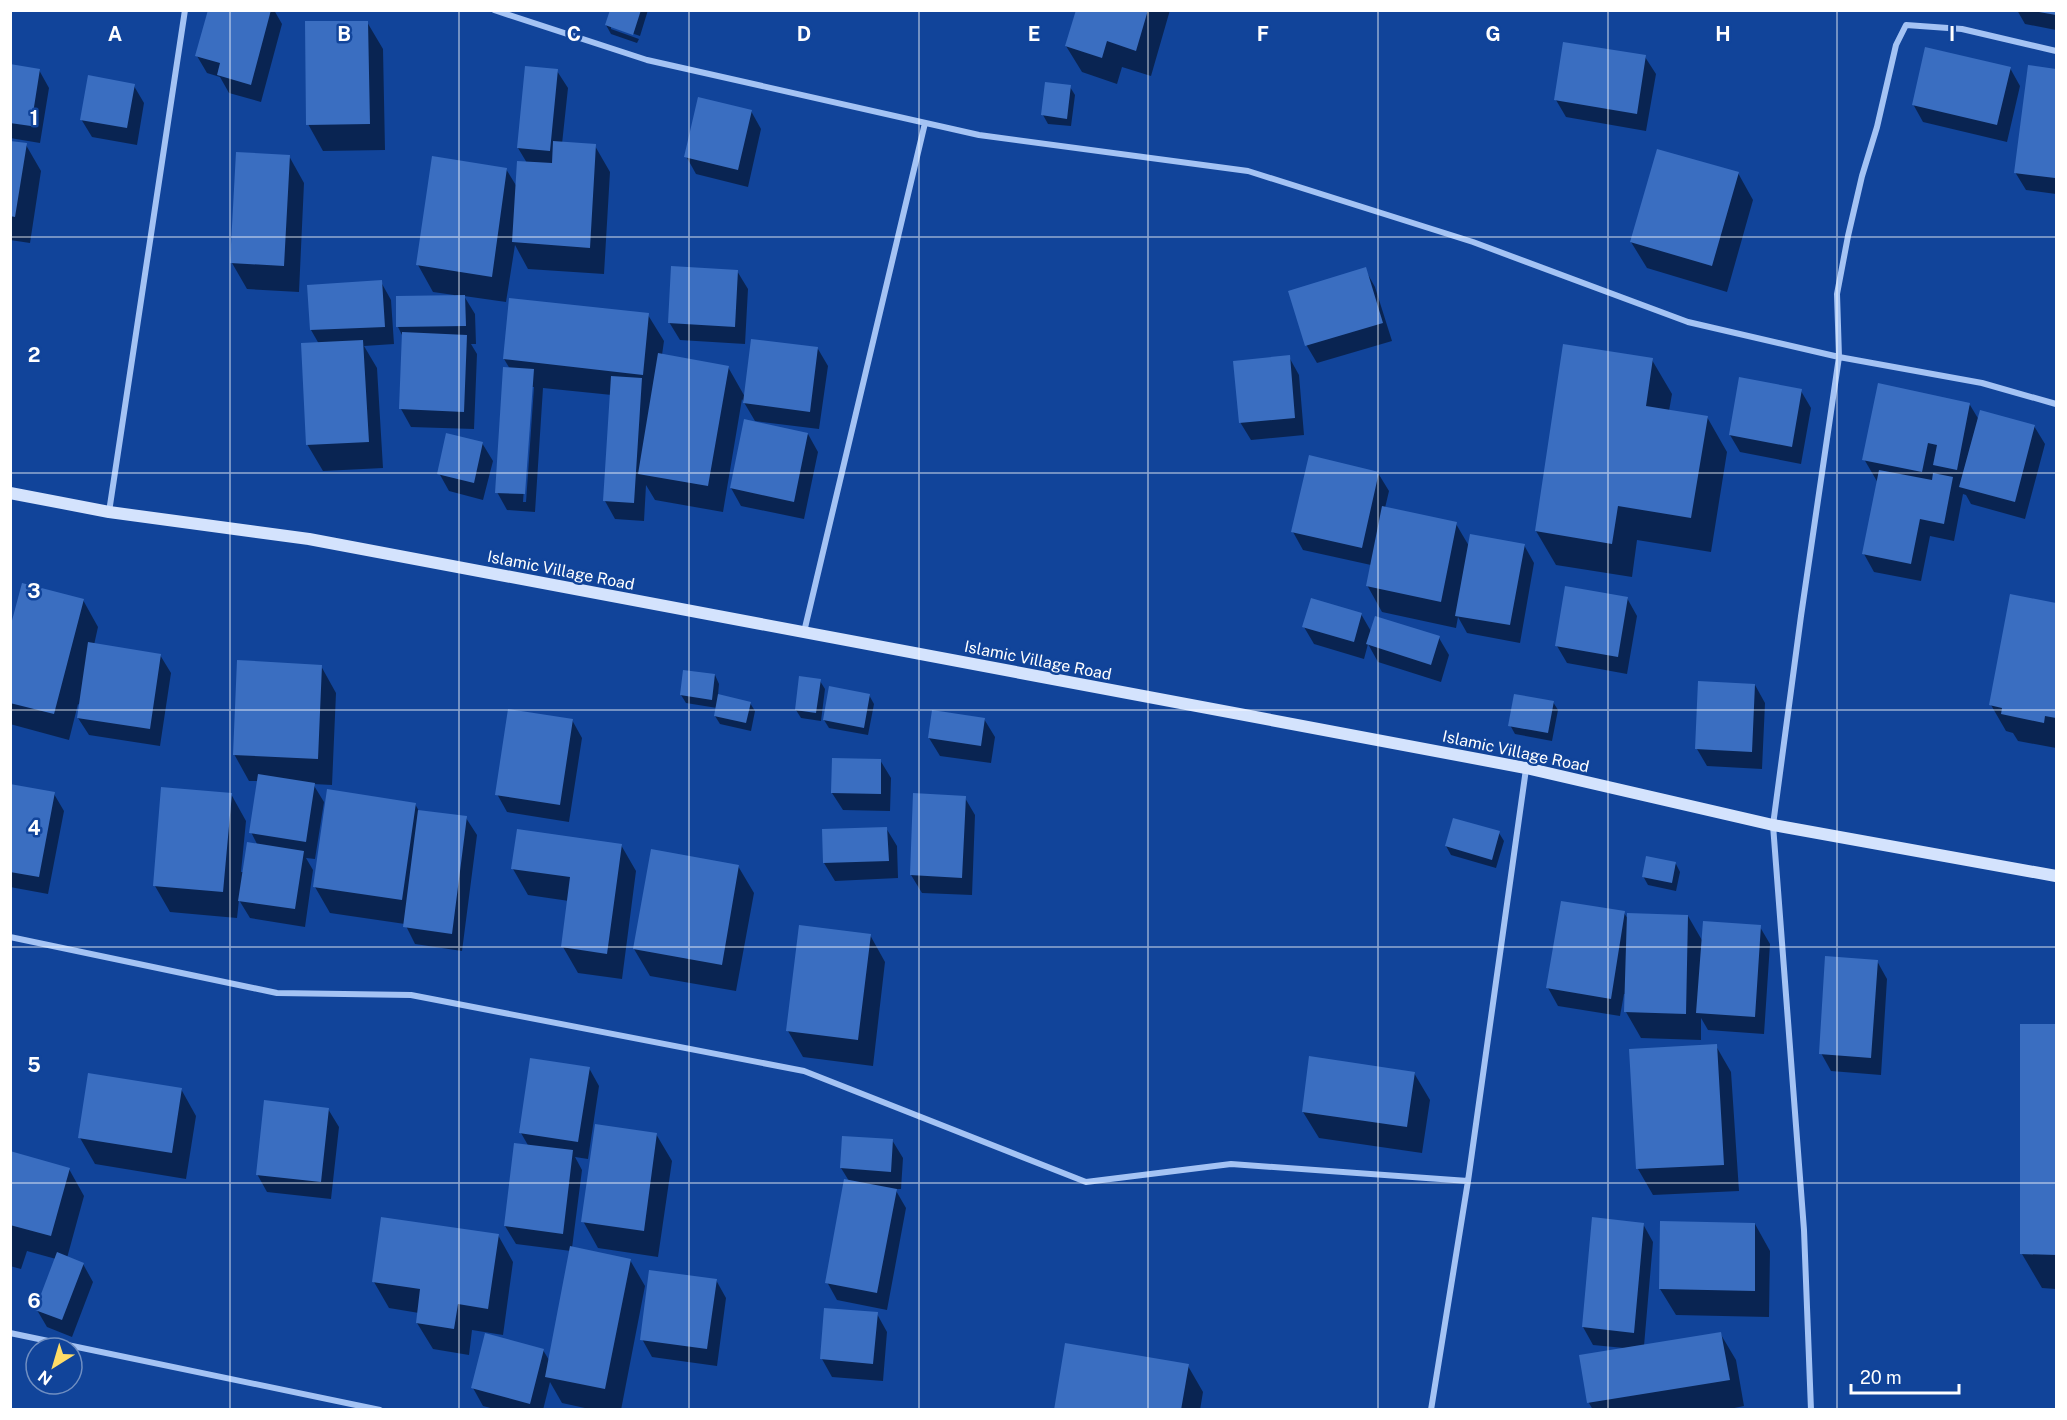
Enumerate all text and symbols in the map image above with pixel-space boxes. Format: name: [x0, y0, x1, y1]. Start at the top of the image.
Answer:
text: A: [108, 22, 122, 46]
text: B: [337, 22, 351, 46]
text: C: [567, 22, 581, 46]
text: D: [797, 22, 811, 46]
text: E: [1028, 22, 1040, 46]
text: F: [1257, 22, 1269, 46]
text: G: [1485, 22, 1501, 46]
text: H: [1715, 22, 1731, 46]
text: I: [1949, 22, 1955, 46]
text: 1: [30, 106, 38, 130]
text: 2: [28, 343, 40, 367]
street label: Islamic Village Road: [486, 547, 636, 594]
text: 3: [27, 579, 41, 603]
street label: Islamic Village Road: [963, 637, 1113, 684]
street label: Islamic Village Road: [1441, 727, 1591, 776]
text: 4: [27, 816, 41, 840]
text: 5: [27, 1053, 41, 1077]
text: 6: [27, 1289, 41, 1313]
north arrow: [24, 1336, 84, 1396]
scale bar: [1851, 1357, 1959, 1395]
text: N: [35, 1366, 56, 1389]
text: 20 m: [1860, 1367, 1902, 1388]

